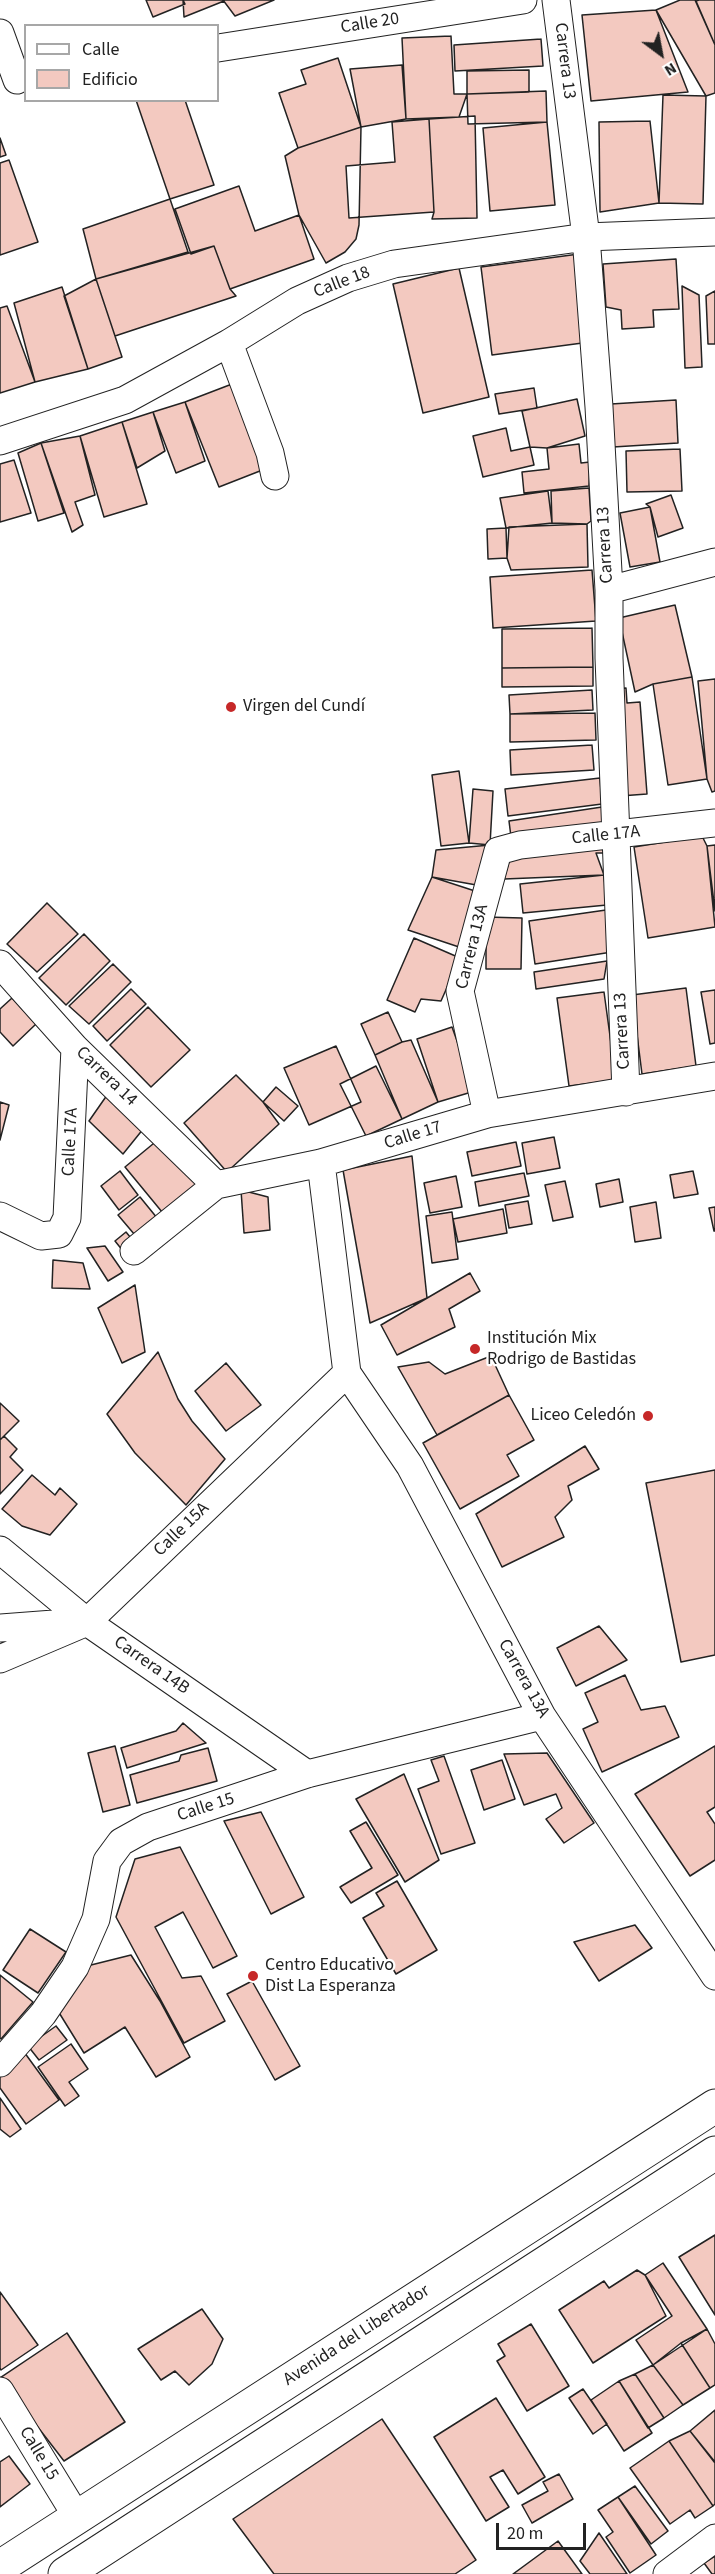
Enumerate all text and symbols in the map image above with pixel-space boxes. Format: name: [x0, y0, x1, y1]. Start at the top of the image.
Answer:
street label: Calle 20: [339, 9, 401, 39]
street label: Carrera 13: [549, 21, 579, 101]
legend: [24, 24, 219, 102]
north arrow: [631, 24, 691, 84]
text: Calle: [82, 37, 119, 62]
text: N: [660, 57, 681, 81]
text: Edificio: [82, 67, 138, 92]
street label: Calle 18: [311, 262, 373, 304]
street label: Carrera 13: [593, 506, 619, 584]
place label: Virgen del Cundí: [243, 696, 365, 718]
marker: Virgen del Cundí: [224, 700, 238, 714]
street label: Calle 17A: [571, 822, 641, 850]
street label: Carrera 13A: [452, 902, 494, 992]
street label: Carrera 13: [610, 992, 636, 1070]
street label: Carrera 14: [71, 1042, 141, 1112]
street label: Calle 17A: [58, 1107, 84, 1177]
street label: Calle 17: [382, 1117, 444, 1155]
place label: Institución Mix Rodrigo de Bastidas: [487, 1328, 636, 1370]
marker: Institución Mix Rodrigo de Bastidas: [468, 1342, 482, 1356]
place label: Liceo Celedón: [530, 1405, 636, 1427]
marker: Liceo Celedón: [641, 1409, 655, 1423]
street label: Calle 15A: [150, 1498, 214, 1562]
street label: Carrera 14B: [109, 1632, 193, 1700]
street label: Carrera 13A: [493, 1636, 553, 1722]
street label: Calle 15: [175, 1789, 237, 1827]
place label: Centro Educativo Dist La Esperanza: [265, 1955, 396, 1998]
marker: Centro Educativo Dist La Esperanza: [246, 1969, 260, 1983]
street label: Avenida del Libertador: [280, 2281, 434, 2391]
street label: Calle 15: [14, 2423, 62, 2485]
scale bar: [499, 2511, 589, 2549]
text: 20 m: [507, 2521, 543, 2546]

